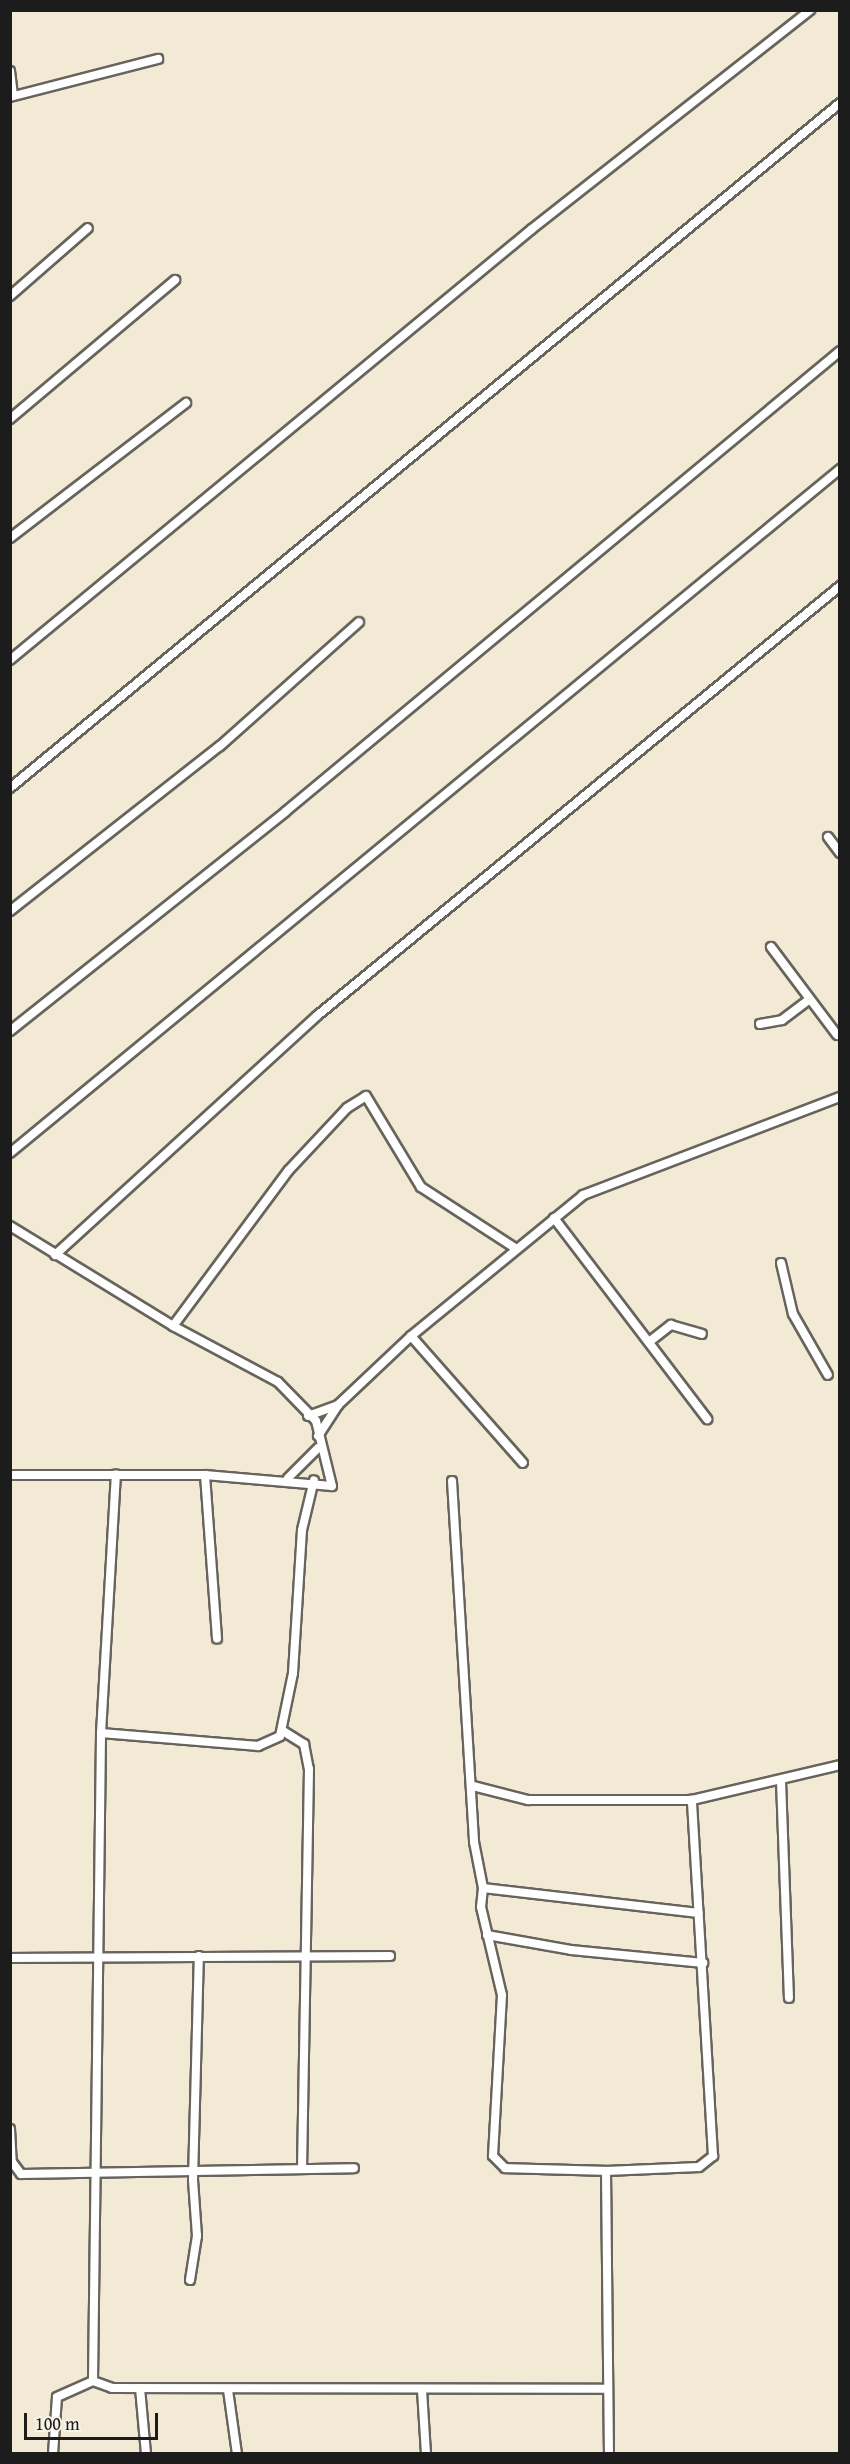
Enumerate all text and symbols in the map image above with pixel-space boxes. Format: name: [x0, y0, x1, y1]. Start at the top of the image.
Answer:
scale bar: [27, 2401, 160, 2439]
text: 100 m: [35, 2410, 80, 2437]

